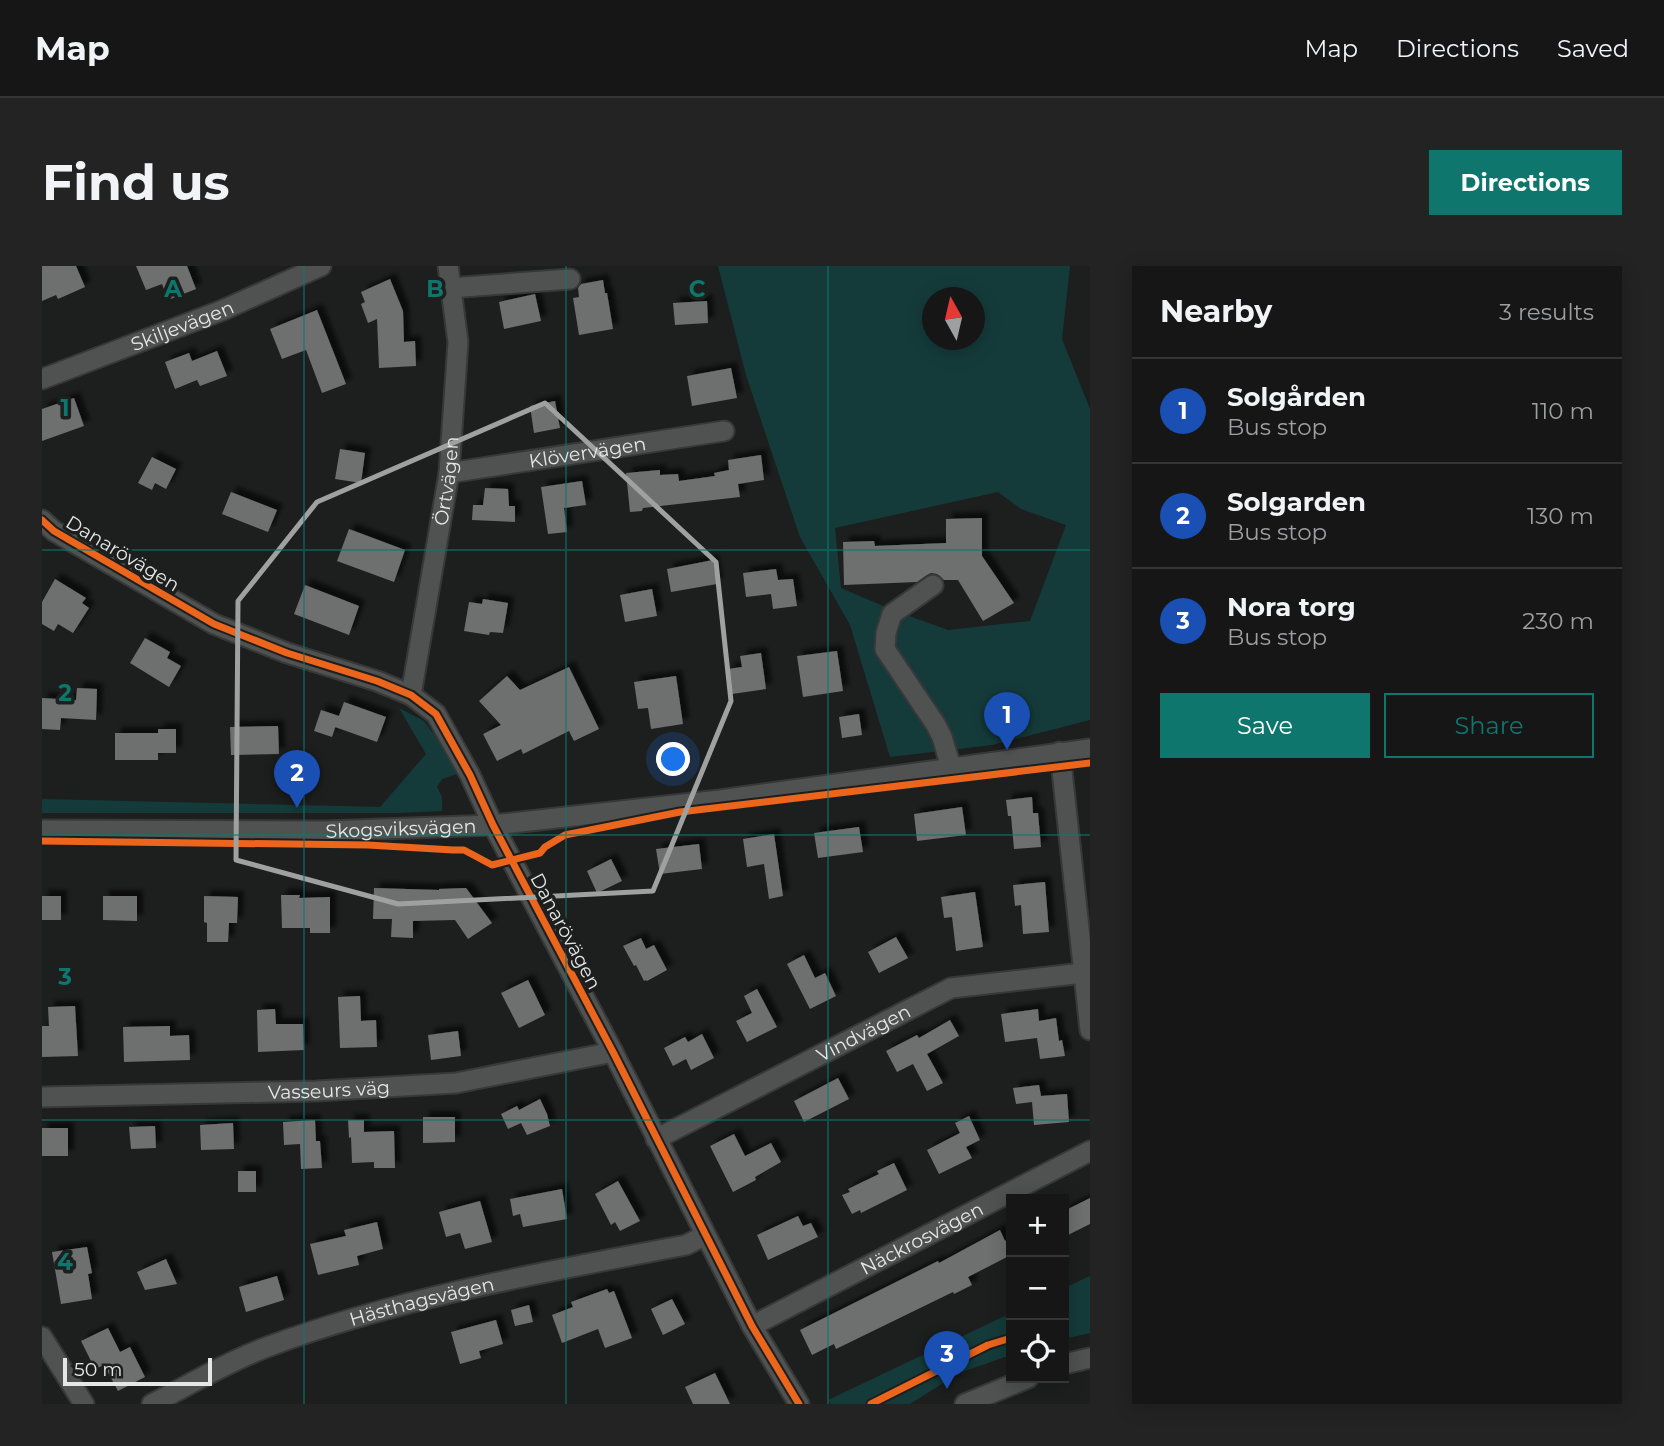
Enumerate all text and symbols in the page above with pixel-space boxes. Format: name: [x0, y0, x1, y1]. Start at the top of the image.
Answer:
text: Map: [35, 28, 110, 68]
text: Map: [1305, 34, 1358, 63]
text: Directions: [1396, 34, 1519, 63]
text: Saved: [1557, 34, 1629, 63]
button: Directions: [1429, 150, 1622, 215]
text: Find us: [42, 153, 230, 212]
text: A: [163, 275, 182, 303]
text: B: [426, 275, 444, 303]
text: C: [689, 275, 706, 303]
north arrow: [922, 287, 985, 350]
text: Nearby: [1160, 293, 1272, 330]
street label: Skiljevägen: [128, 296, 237, 356]
text: 3 results: [1499, 298, 1594, 326]
text: Solgården: [1227, 381, 1366, 413]
text: 1: [60, 394, 70, 422]
text: 1: [1178, 397, 1188, 425]
text: 110 m: [1532, 397, 1594, 425]
text: Bus stop: [1227, 413, 1327, 441]
street label: Klövervägen: [527, 432, 648, 473]
street label: Örtvägen: [429, 436, 463, 527]
text: Solgarden: [1227, 486, 1366, 518]
text: 2: [1176, 502, 1190, 530]
text: 130 m: [1527, 502, 1594, 530]
street label: Danarövägen: [62, 510, 184, 596]
text: Bus stop: [1227, 518, 1327, 546]
text: Nora torg: [1227, 591, 1356, 623]
text: 3: [1176, 607, 1190, 635]
text: 230 m: [1522, 607, 1594, 635]
text: Bus stop: [1227, 623, 1327, 651]
text: 2: [58, 679, 72, 707]
pin: 1: [984, 692, 1030, 750]
button: Save: [1160, 693, 1370, 758]
button: Share: [1384, 693, 1594, 758]
your location: [656, 742, 690, 776]
pin: 2: [274, 750, 320, 808]
street label: Skogsviksvägen: [325, 815, 477, 843]
street label: Danarövägen: [525, 869, 606, 993]
text: 3: [57, 963, 72, 991]
street label: Vindvägen: [813, 1000, 914, 1067]
street label: Vasseurs väg: [268, 1076, 391, 1104]
map controls: [1006, 1194, 1069, 1383]
button: +: [1006, 1194, 1069, 1257]
street label: Näckrosvägen: [856, 1197, 987, 1280]
text: 4: [57, 1248, 73, 1276]
button: −: [1006, 1257, 1069, 1320]
street label: Hästhagsvägen: [347, 1272, 496, 1331]
button: locate: [1006, 1320, 1069, 1383]
pin: 3: [924, 1331, 970, 1389]
scale bar: [63, 1355, 212, 1387]
text: 50 m: [74, 1358, 122, 1381]

